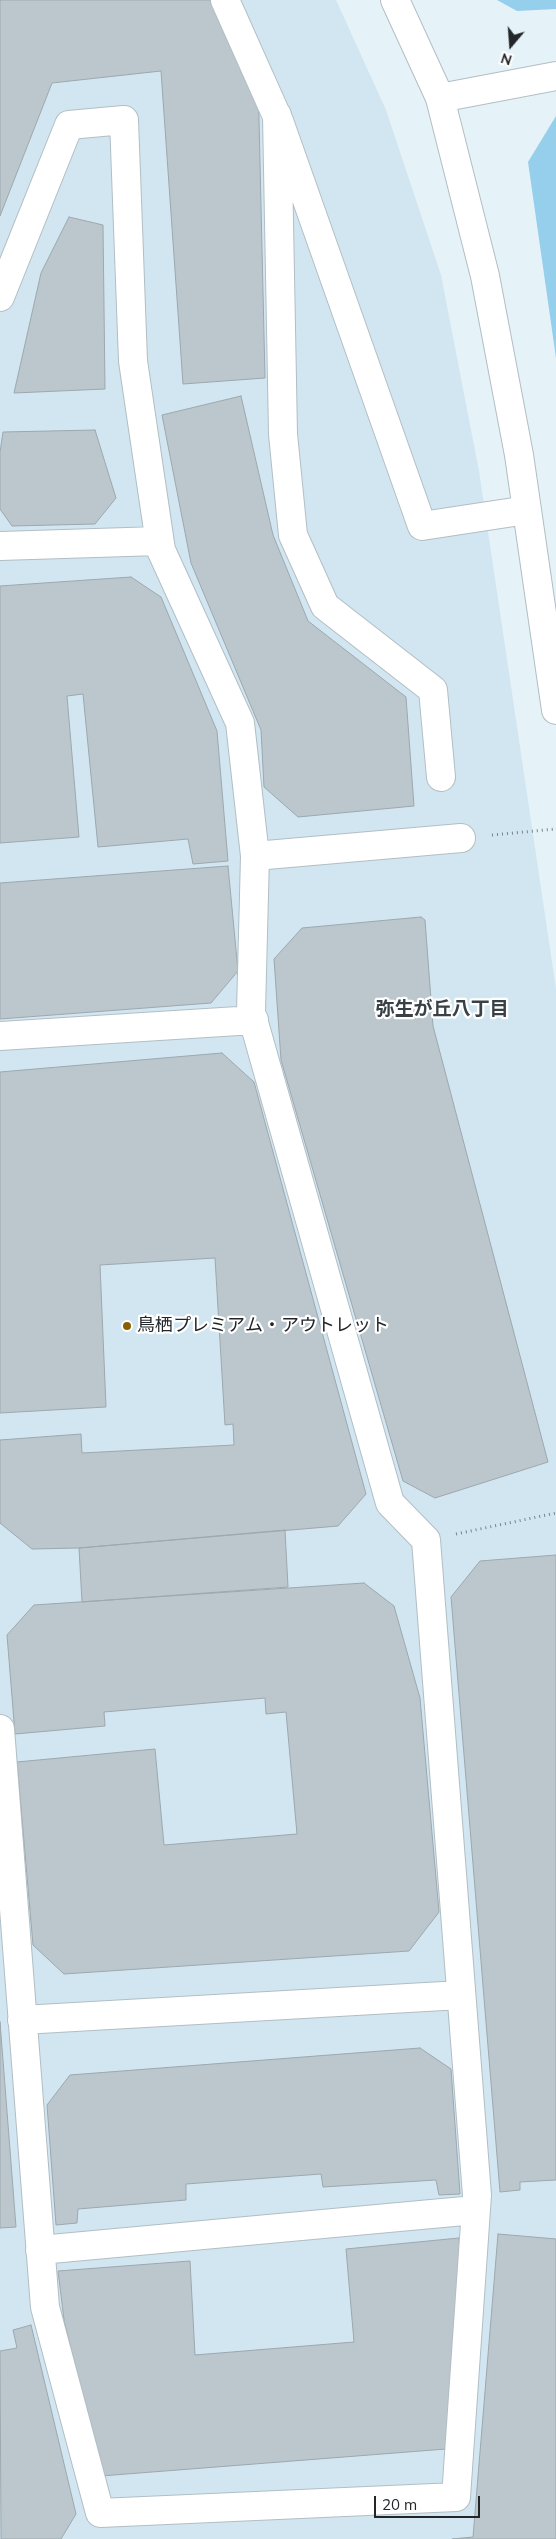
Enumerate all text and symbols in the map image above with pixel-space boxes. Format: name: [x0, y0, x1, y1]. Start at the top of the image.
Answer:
north arrow: [486, 20, 536, 70]
text: N: [499, 49, 514, 69]
district label: 弥生が丘八丁目: [376, 998, 508, 1020]
place label: 鳥栖プレミアム・アウトレット: [137, 1315, 389, 1337]
marker: 鳥栖プレミアム・アウトレット: [121, 1320, 133, 1332]
scale bar: [376, 2486, 482, 2518]
text: 20 m: [382, 2495, 417, 2514]

